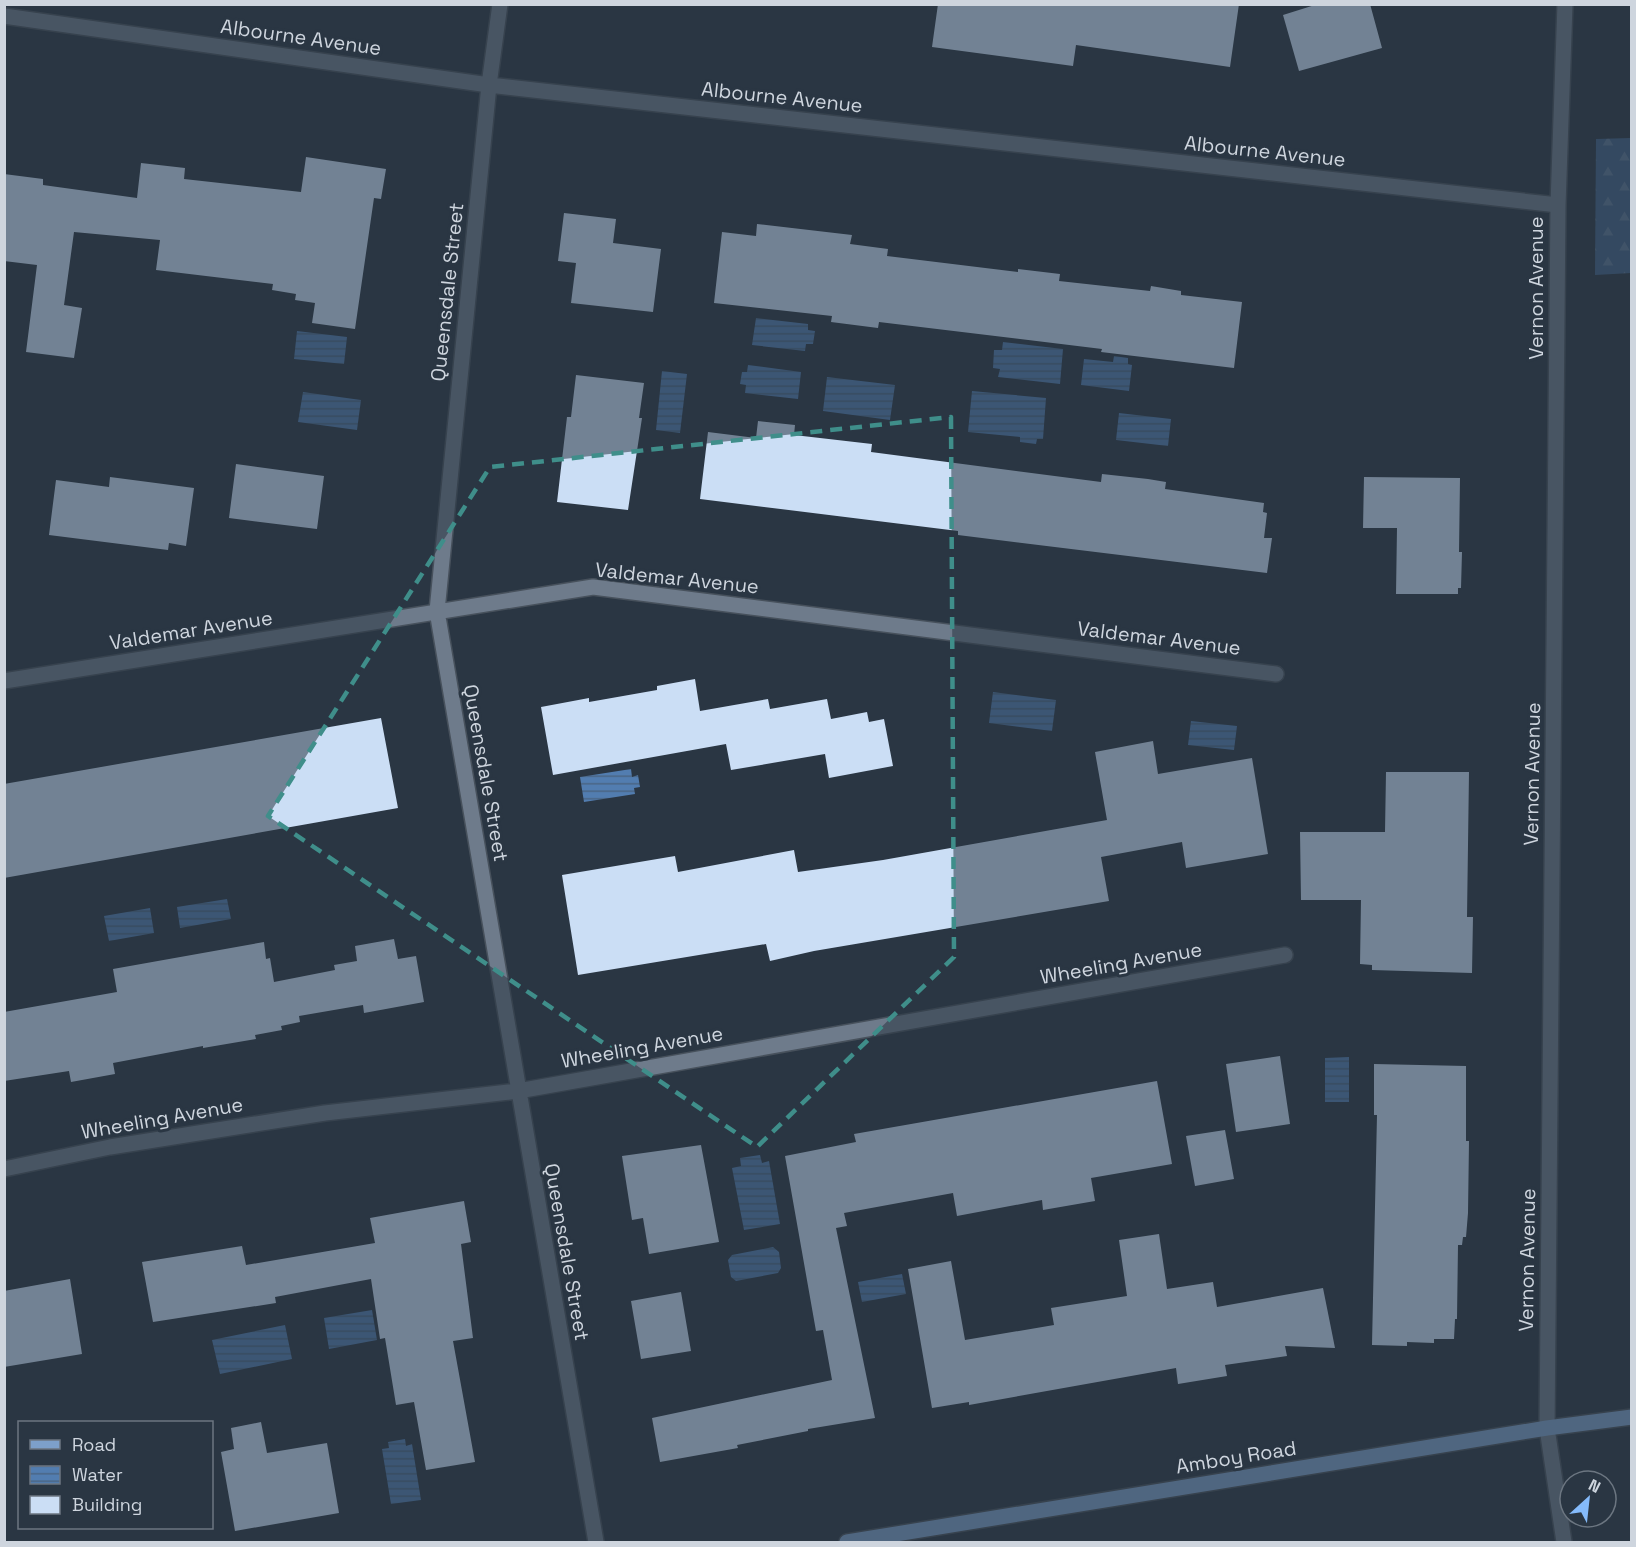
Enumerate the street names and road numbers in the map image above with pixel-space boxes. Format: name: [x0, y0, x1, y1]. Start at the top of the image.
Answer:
street label: Albourne Avenue: [219, 13, 383, 61]
street label: Albourne Avenue: [700, 76, 864, 118]
street label: Albourne Avenue: [1183, 130, 1347, 172]
street label: Queensdale Street: [425, 201, 469, 383]
street label: Vernon Avenue: [1523, 216, 1549, 360]
street label: Valdemar Avenue: [594, 556, 760, 600]
street label: Valdemar Avenue: [108, 604, 274, 656]
street label: Valdemar Avenue: [1076, 615, 1242, 661]
street label: Queensdale Street: [458, 682, 514, 864]
street label: Vernon Avenue: [1518, 702, 1546, 846]
street label: Wheeling Avenue: [1038, 936, 1204, 990]
street label: Wheeling Avenue: [559, 1020, 725, 1074]
street label: Wheeling Avenue: [79, 1091, 245, 1145]
street label: Queensdale Street: [539, 1161, 595, 1343]
street label: Vernon Avenue: [1513, 1188, 1541, 1332]
street label: Amboy Road: [1174, 1435, 1298, 1479]

